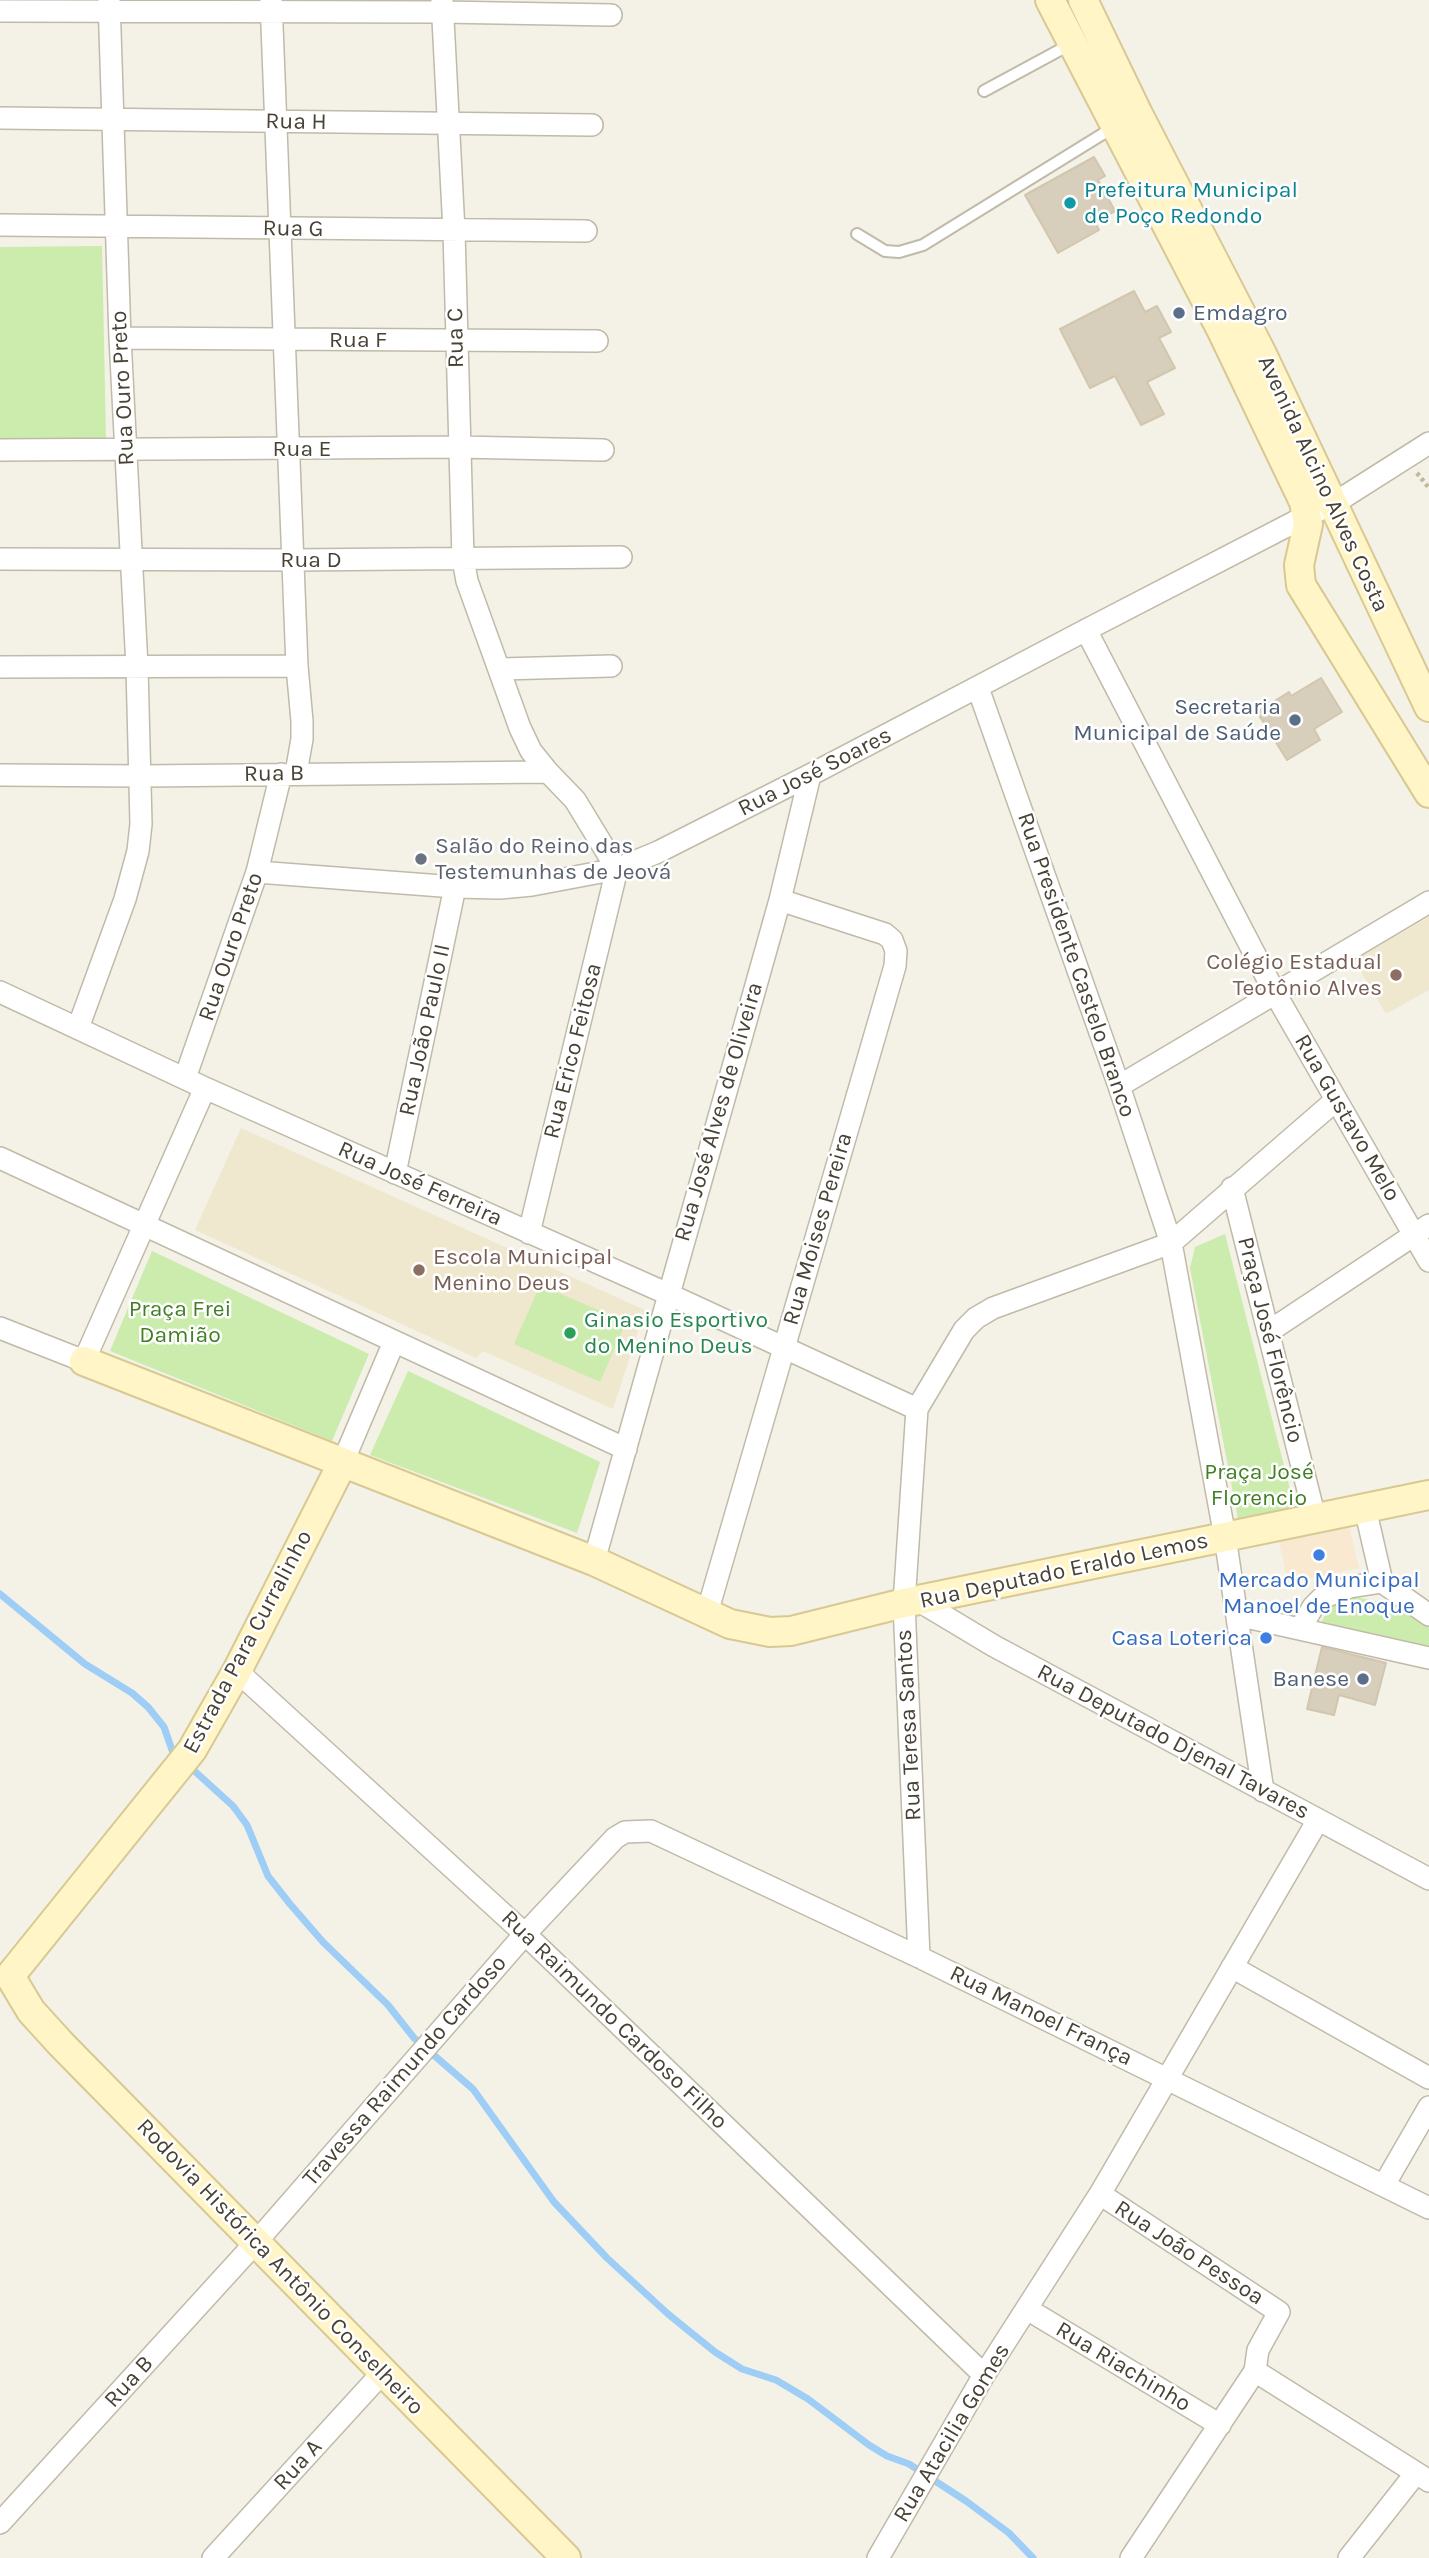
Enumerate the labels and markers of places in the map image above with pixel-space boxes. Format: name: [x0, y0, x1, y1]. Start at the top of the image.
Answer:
place label: Prefeitura Municipal de Poço Redondo: [1084, 176, 1298, 230]
marker: Prefeitura Municipal de Poço Redondo: [1062, 195, 1078, 211]
place label: Emdagro: [1193, 299, 1288, 327]
marker: Emdagro: [1171, 305, 1187, 321]
place label: Secretaria Municipal de Saúde: [1073, 693, 1281, 747]
marker: Secretaria Municipal de Saúde: [1287, 712, 1303, 728]
place label: Salão do Reino das Testemunhas de Jeová: [435, 832, 671, 886]
marker: Salão do Reino das Testemunhas de Jeová: [413, 851, 429, 867]
place label: Colégio Estadual Teotônio Alves: [1206, 948, 1382, 1002]
marker: Colégio Estadual Teotônio Alves: [1388, 967, 1404, 983]
place label: Escola Municipal Menino Deus: [433, 1243, 612, 1297]
marker: Escola Municipal Menino Deus: [411, 1262, 427, 1278]
place label: Ginasio Esportivo do Menino Deus: [584, 1306, 768, 1360]
marker: Ginasio Esportivo do Menino Deus: [562, 1325, 578, 1341]
marker: Mercado Municipal Manoel de Enoque: [1311, 1547, 1327, 1563]
place label: Mercado Municipal Manoel de Enoque: [1218, 1566, 1420, 1620]
place label: Casa Loterica: [1112, 1624, 1252, 1652]
marker: Casa Loterica: [1258, 1630, 1274, 1646]
place label: Banese: [1272, 1665, 1349, 1693]
marker: Banese: [1355, 1671, 1371, 1687]

